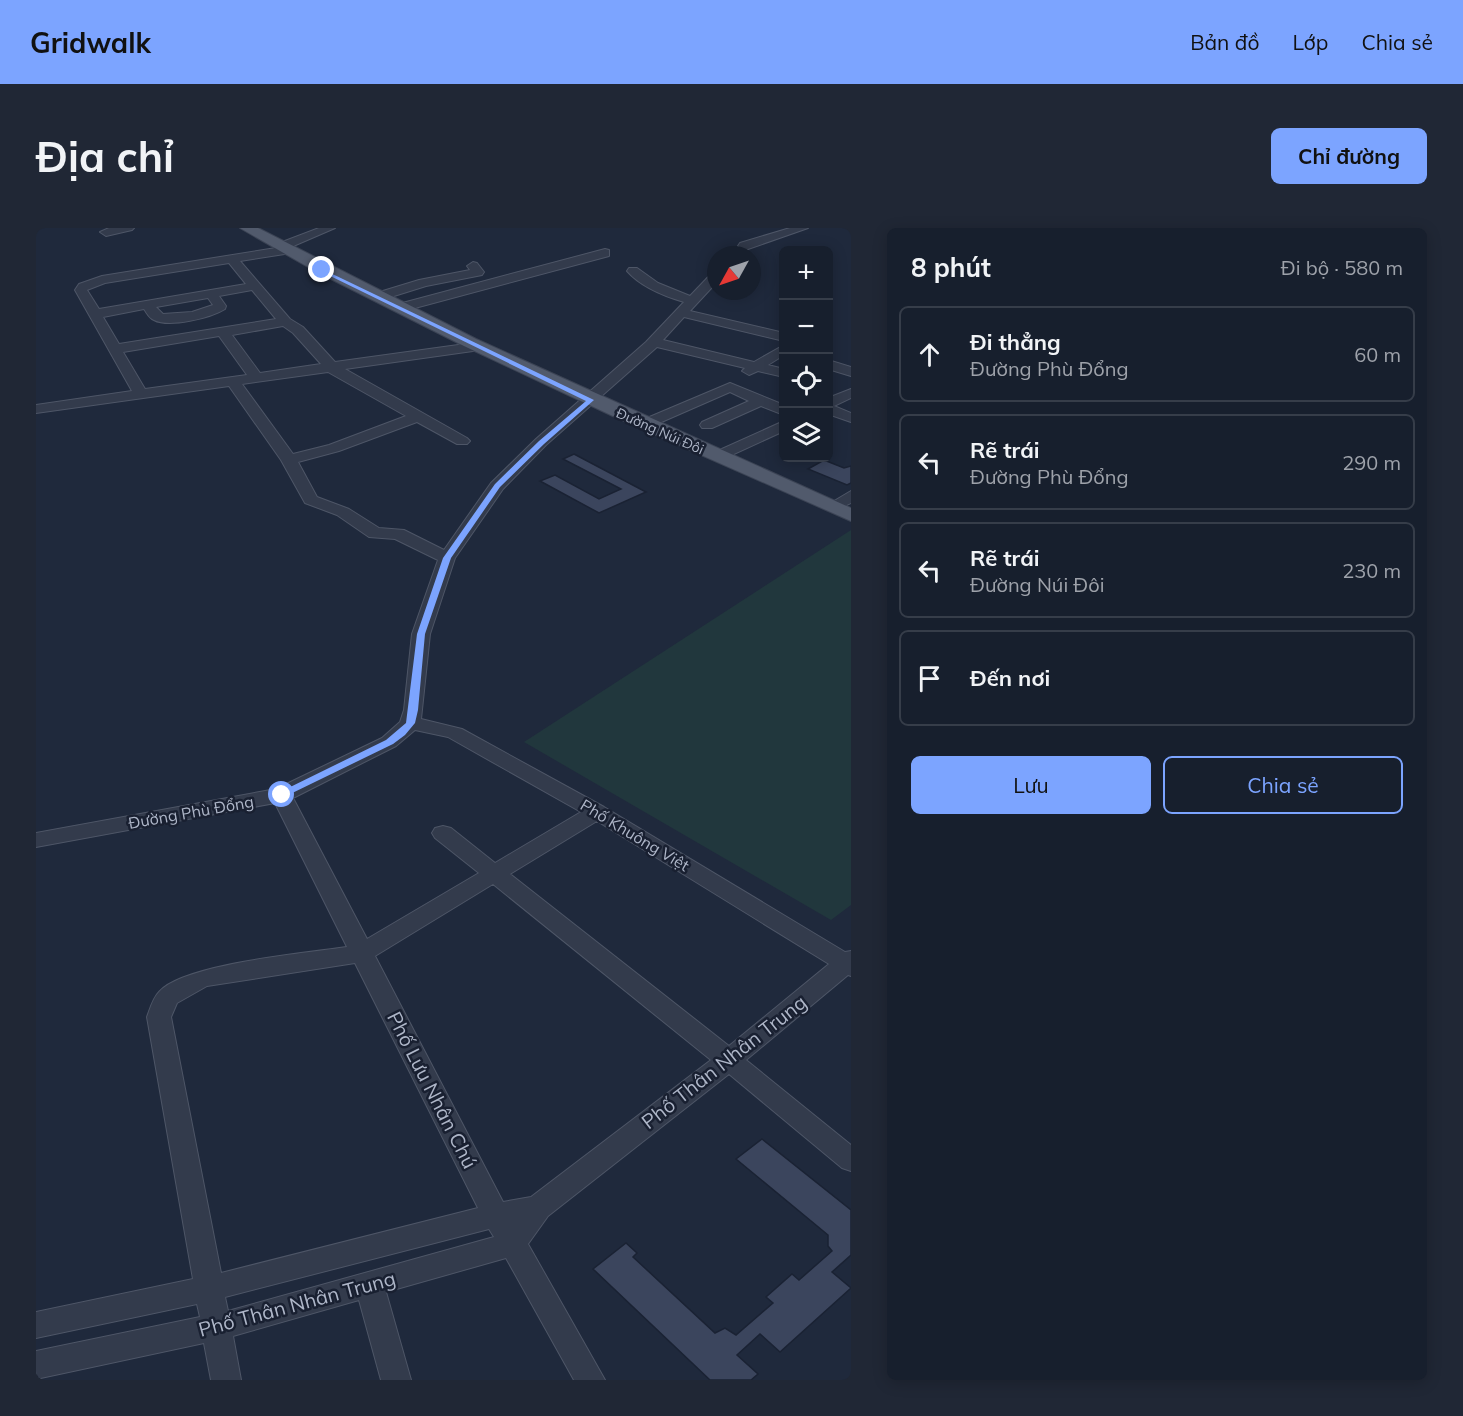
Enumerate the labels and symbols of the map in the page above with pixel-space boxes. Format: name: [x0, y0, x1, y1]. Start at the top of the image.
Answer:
north arrow: [707, 246, 761, 300]
route end: [308, 256, 334, 282]
street label: Đường Núi Đôi: [613, 404, 707, 458]
route start: [268, 781, 294, 807]
street label: Đường Phù Đổng: [127, 791, 255, 833]
street label: Phố Khuông Việt: [577, 795, 693, 876]
street label: Phố Thân Nhân Trung: [636, 989, 811, 1134]
street label: Phố Lưu Nhân Chú: [382, 1007, 483, 1172]
street label: Phố Thân Nhân Trung: [196, 1265, 398, 1342]

